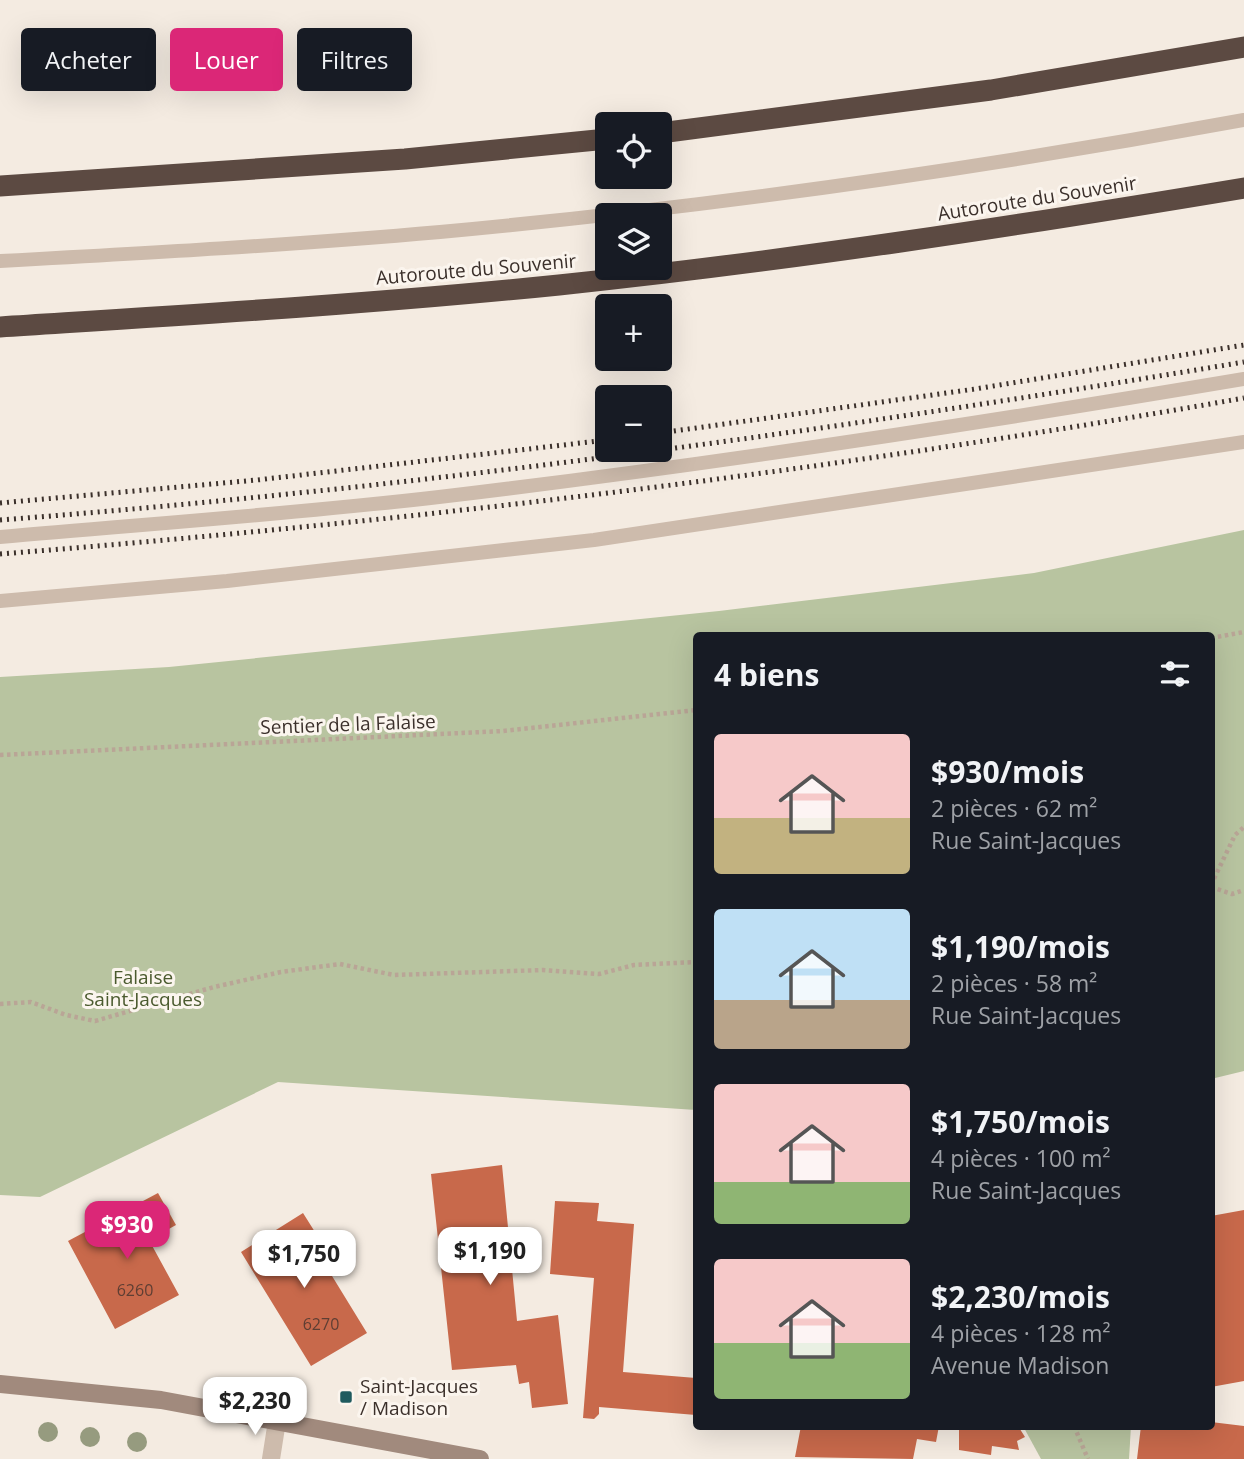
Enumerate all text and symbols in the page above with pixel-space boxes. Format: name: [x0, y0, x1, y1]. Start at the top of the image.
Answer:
chip: Acheter: [21, 28, 156, 91]
chip: Louer: [170, 28, 283, 91]
chip: Filtres: [297, 28, 412, 91]
map controls: [595, 112, 672, 462]
button: locate: [595, 112, 672, 189]
street label: Autoroute du Souvenir: [936, 169, 1139, 227]
button: layers: [595, 203, 672, 280]
street label: Autoroute du Souvenir: [375, 247, 578, 291]
button: +: [595, 294, 672, 371]
button: −: [595, 385, 672, 462]
text: 4 biens: [714, 654, 819, 695]
icon: filters: [1156, 655, 1194, 693]
street label: Sentier de la Falaise: [260, 708, 436, 740]
text: $930/mois: [931, 751, 1084, 792]
icon: home: [770, 762, 854, 846]
text: 2 pièces · 62 m²: [931, 792, 1097, 824]
text: Rue Saint-Jacques: [931, 824, 1121, 856]
text: $1,190/mois: [931, 926, 1110, 967]
icon: home: [770, 937, 854, 1021]
park label: Falaise Saint-Jacques: [84, 964, 202, 1012]
text: 2 pièces · 58 m²: [931, 967, 1097, 999]
text: Rue Saint-Jacques: [931, 999, 1121, 1031]
text: $1,750/mois: [931, 1101, 1110, 1142]
icon: home: [770, 1112, 854, 1196]
text: 4 pièces · 100 m²: [931, 1142, 1111, 1174]
text: Rue Saint-Jacques: [931, 1174, 1121, 1206]
pin: $930: [86, 1202, 168, 1261]
text: $930: [101, 1208, 153, 1240]
pin: $1,190: [433, 1228, 547, 1287]
pin: $1,750: [247, 1230, 361, 1290]
text: $1,190: [454, 1234, 526, 1266]
text: $1,750: [268, 1237, 340, 1269]
text: $2,230/mois: [931, 1276, 1110, 1317]
house number: 6260: [117, 1279, 153, 1301]
icon: home: [770, 1287, 854, 1371]
house number: 6270: [303, 1313, 339, 1335]
text: 4 pièces · 128 m²: [931, 1317, 1111, 1349]
text: Avenue Madison: [931, 1349, 1109, 1381]
place label: Saint-Jacques / Madison: [360, 1373, 478, 1421]
pin: $2,230: [198, 1378, 312, 1437]
text: $2,230: [219, 1384, 291, 1416]
marker: Saint-Jacques / Madison: [338, 1389, 354, 1405]

